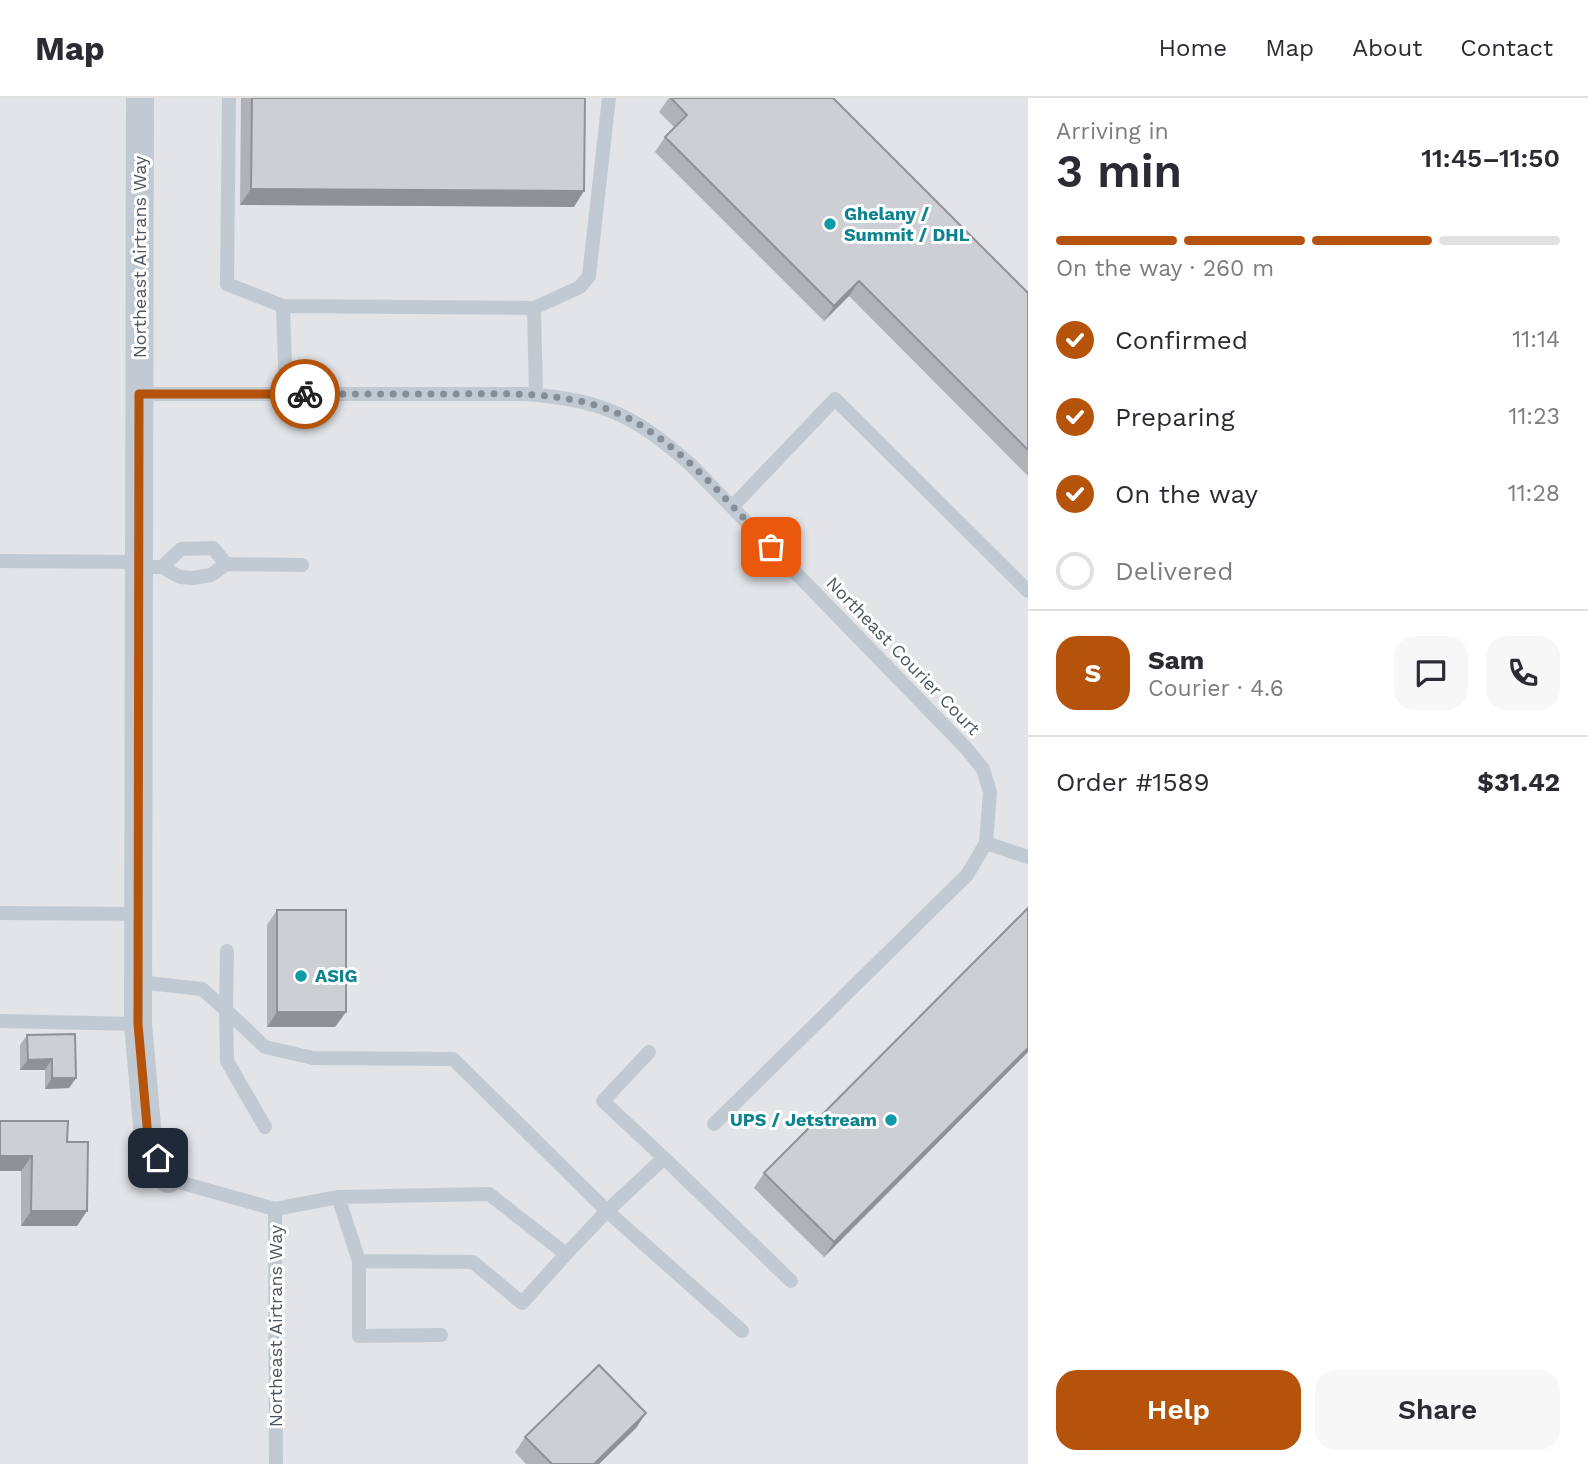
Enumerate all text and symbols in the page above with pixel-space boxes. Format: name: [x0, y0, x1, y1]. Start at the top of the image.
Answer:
text: Map: [35, 29, 105, 68]
text: Home: [1159, 34, 1227, 62]
text: Map: [1265, 34, 1314, 62]
text: About: [1352, 34, 1422, 62]
text: Contact: [1460, 34, 1553, 62]
text: Arriving in: [1056, 118, 1169, 145]
text: 11:45–11:50: [1421, 143, 1560, 173]
text: 3 min: [1056, 144, 1182, 198]
street label: Northeast Airtrans Way: [129, 155, 150, 358]
place label: Ghelany / Summit / DHL: [844, 203, 970, 245]
marker: Ghelany / Summit / DHL: [822, 216, 838, 232]
text: On the way · 260 m: [1056, 255, 1274, 282]
icon: check: [1056, 321, 1094, 359]
text: Confirmed: [1115, 325, 1248, 355]
text: 11:14: [1512, 326, 1560, 353]
courier: [270, 359, 340, 429]
icon: bike: [286, 375, 324, 413]
icon: check: [1056, 398, 1094, 436]
text: Preparing: [1115, 402, 1235, 432]
text: 11:23: [1508, 403, 1560, 430]
icon: check: [1056, 475, 1094, 513]
text: On the way: [1115, 479, 1258, 509]
text: 11:28: [1508, 480, 1560, 507]
pin: [741, 517, 801, 577]
icon: bag: [752, 528, 790, 566]
text: Delivered: [1115, 556, 1234, 586]
street label: Northeast Courier Court: [822, 572, 985, 739]
button: chat: [1394, 636, 1468, 710]
button: phone: [1486, 636, 1560, 710]
text: Sam: [1148, 645, 1204, 675]
text: S: [1085, 658, 1101, 688]
text: Courier · 4.6: [1148, 675, 1284, 702]
text: Order #1589: [1056, 767, 1210, 797]
text: $31.42: [1477, 767, 1560, 797]
place label: ASIG: [315, 965, 357, 986]
marker: ASIG: [293, 968, 309, 984]
place label: UPS / Jetstream: [730, 1109, 877, 1130]
marker: UPS / Jetstream: [883, 1112, 899, 1128]
pin: [128, 1128, 188, 1188]
icon: home: [139, 1139, 177, 1177]
street label: Northeast Airtrans Way: [265, 1224, 286, 1427]
button: Help: [1056, 1370, 1301, 1450]
button: Share: [1315, 1370, 1560, 1450]

